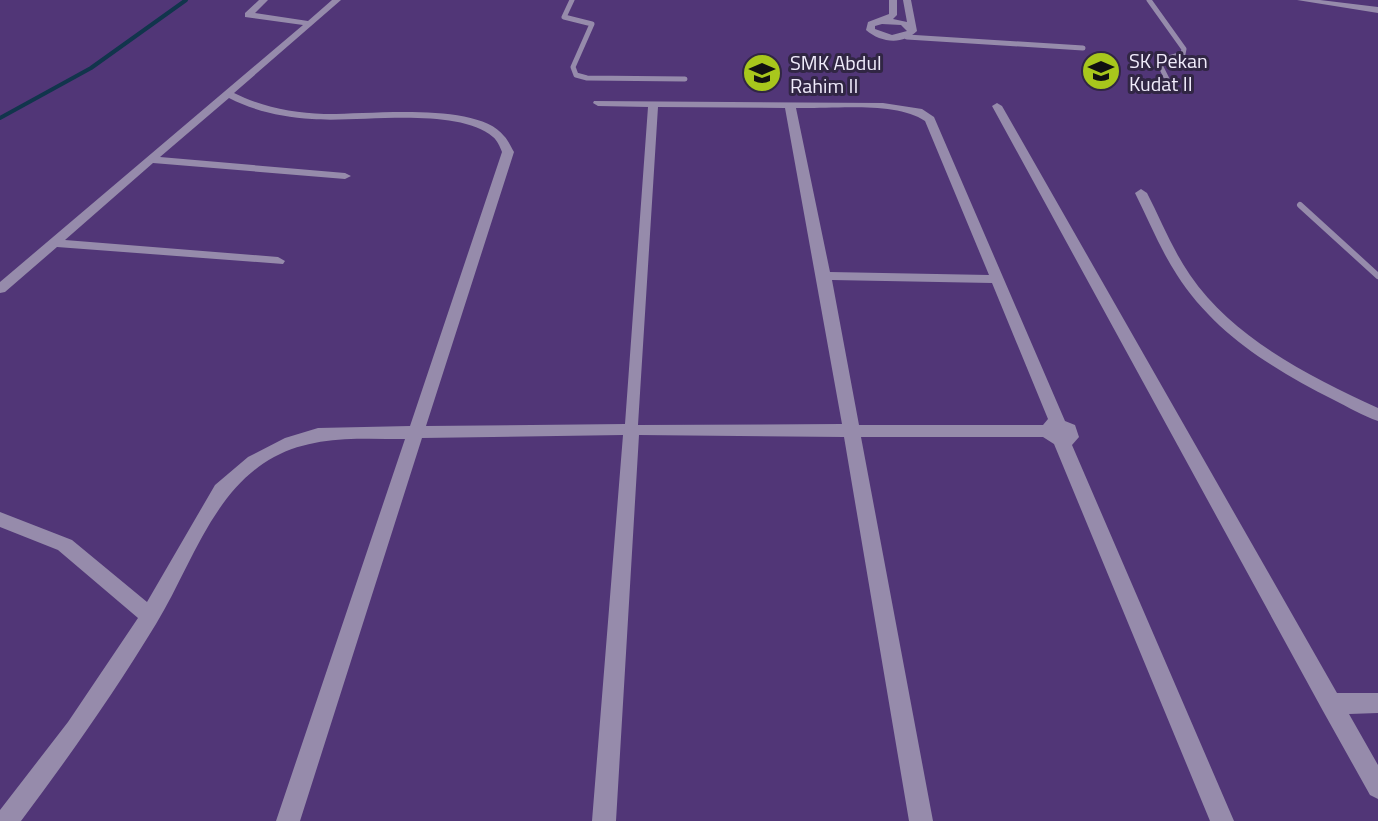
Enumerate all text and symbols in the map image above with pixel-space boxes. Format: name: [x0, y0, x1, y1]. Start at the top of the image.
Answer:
place label: SK Pekan Kudat II: [1129, 45, 1208, 99]
place label: SMK Abdul Rahim II: [790, 47, 882, 101]
school or university icon: SK Pekan Kudat II: [1080, 50, 1122, 92]
school or university icon: SMK Abdul Rahim II: [741, 52, 783, 94]

